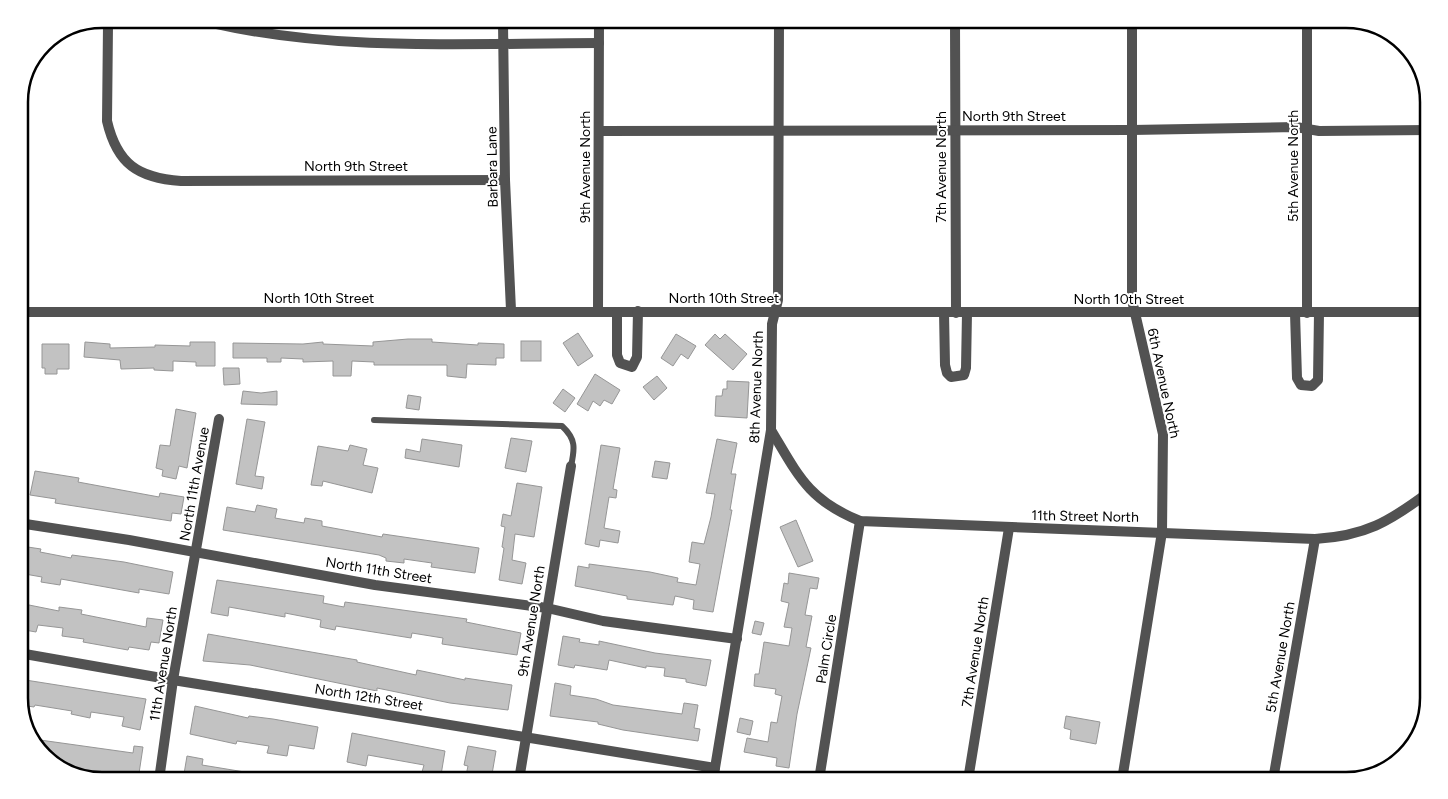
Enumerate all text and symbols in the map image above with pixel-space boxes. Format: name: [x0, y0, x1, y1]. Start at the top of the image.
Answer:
street label: North 9th Street: [962, 108, 1066, 125]
street label: 5th Avenue North: [1285, 110, 1302, 222]
street label: 9th Avenue North: [577, 111, 594, 223]
street label: 7th Avenue North: [933, 111, 950, 223]
street label: Barbara Lane: [483, 126, 502, 208]
street label: North 9th Street: [304, 158, 408, 175]
street label: North 10th Street: [264, 290, 374, 307]
street label: North 10th Street: [669, 290, 779, 307]
street label: North 10th Street: [1074, 291, 1184, 308]
street label: 6th Avenue North: [1144, 327, 1184, 440]
street label: 8th Avenue North: [746, 330, 767, 444]
street label: North 11th Avenue: [176, 425, 213, 543]
street label: 11th Street North: [1031, 507, 1139, 526]
street label: North 11th Street: [324, 554, 433, 587]
street label: 9th Avenue North: [514, 564, 549, 678]
street label: 7th Avenue North: [958, 595, 993, 709]
street label: 5th Avenue North: [1262, 600, 1299, 714]
street label: 11th Avenue North: [146, 605, 181, 723]
street label: Palm Circle: [813, 613, 840, 685]
street label: North 12th Street: [313, 681, 424, 714]

